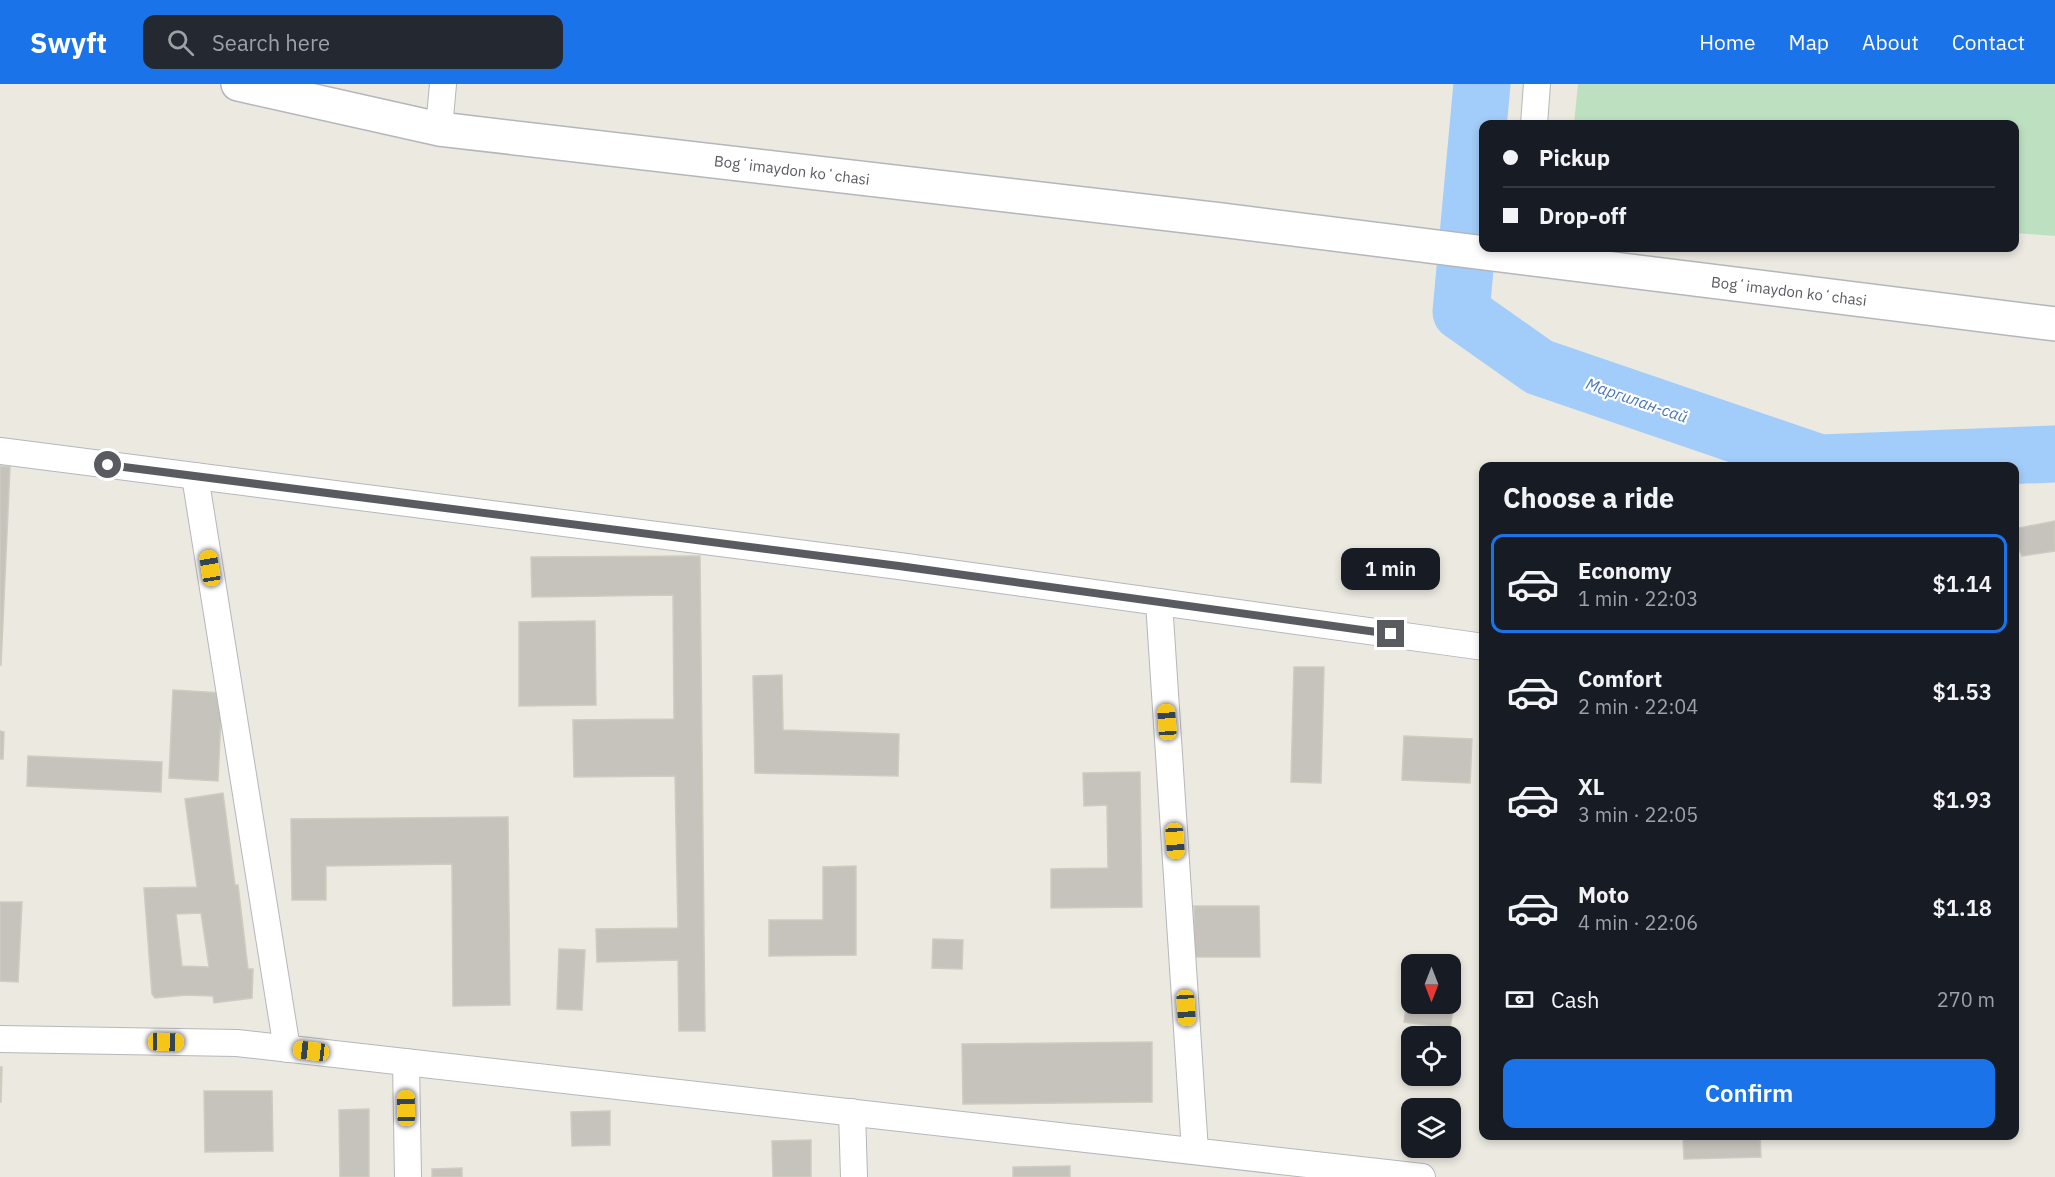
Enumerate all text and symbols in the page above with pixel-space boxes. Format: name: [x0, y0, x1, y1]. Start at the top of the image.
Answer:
search box: [143, 15, 563, 69]
text: Swyft: [30, 24, 107, 61]
icon: search: [164, 26, 197, 59]
text: Search here: [212, 28, 330, 57]
text: Home: [1699, 28, 1756, 56]
text: Map: [1789, 28, 1829, 56]
text: About: [1862, 28, 1919, 56]
text: Contact: [1952, 28, 2025, 56]
text: Pickup: [1539, 143, 1610, 172]
street label: Bogʻimaydon koʻchasi: [713, 151, 871, 189]
text: Drop-off: [1539, 201, 1626, 230]
street label: Bogʻimaydon koʻchasi: [1710, 272, 1868, 310]
water label: Маргилан-сай: [1583, 373, 1691, 427]
route start: [94, 451, 121, 478]
text: Choose a ride: [1503, 480, 1674, 515]
callout: 1 min: [1342, 547, 1440, 589]
car: [198, 549, 222, 587]
text: 1 min: [1365, 555, 1416, 582]
text: Economy: [1578, 556, 1672, 585]
icon: car: [1506, 557, 1560, 611]
text: $1.14: [1933, 569, 1992, 598]
text: 1 min · 22:03: [1578, 585, 1698, 612]
route end: [1377, 620, 1404, 647]
text: Comfort: [1578, 664, 1662, 693]
icon: car: [1506, 665, 1560, 719]
text: $1.53: [1933, 677, 1992, 706]
text: 2 min · 22:04: [1578, 693, 1698, 720]
car: [1157, 703, 1177, 741]
text: XL: [1578, 772, 1604, 801]
icon: car: [1506, 773, 1560, 827]
text: $1.93: [1933, 785, 1992, 814]
text: 3 min · 22:05: [1578, 801, 1698, 828]
car: [1165, 822, 1185, 860]
text: Moto: [1578, 880, 1629, 909]
icon: car: [1506, 881, 1560, 935]
text: $1.18: [1933, 893, 1992, 922]
text: 4 min · 22:06: [1578, 909, 1698, 936]
north arrow: [1401, 954, 1461, 1014]
map controls: [1401, 954, 1461, 1158]
icon: cash: [1503, 983, 1536, 1016]
text: Cash: [1551, 985, 1600, 1014]
text: 270 m: [1937, 986, 1995, 1013]
car: [1176, 989, 1196, 1027]
button: locate: [1401, 1026, 1461, 1086]
car: [148, 1033, 184, 1051]
car: [292, 1040, 330, 1062]
button: Confirm: [1503, 1059, 1995, 1128]
car: [397, 1090, 415, 1126]
button: layers: [1401, 1098, 1461, 1158]

